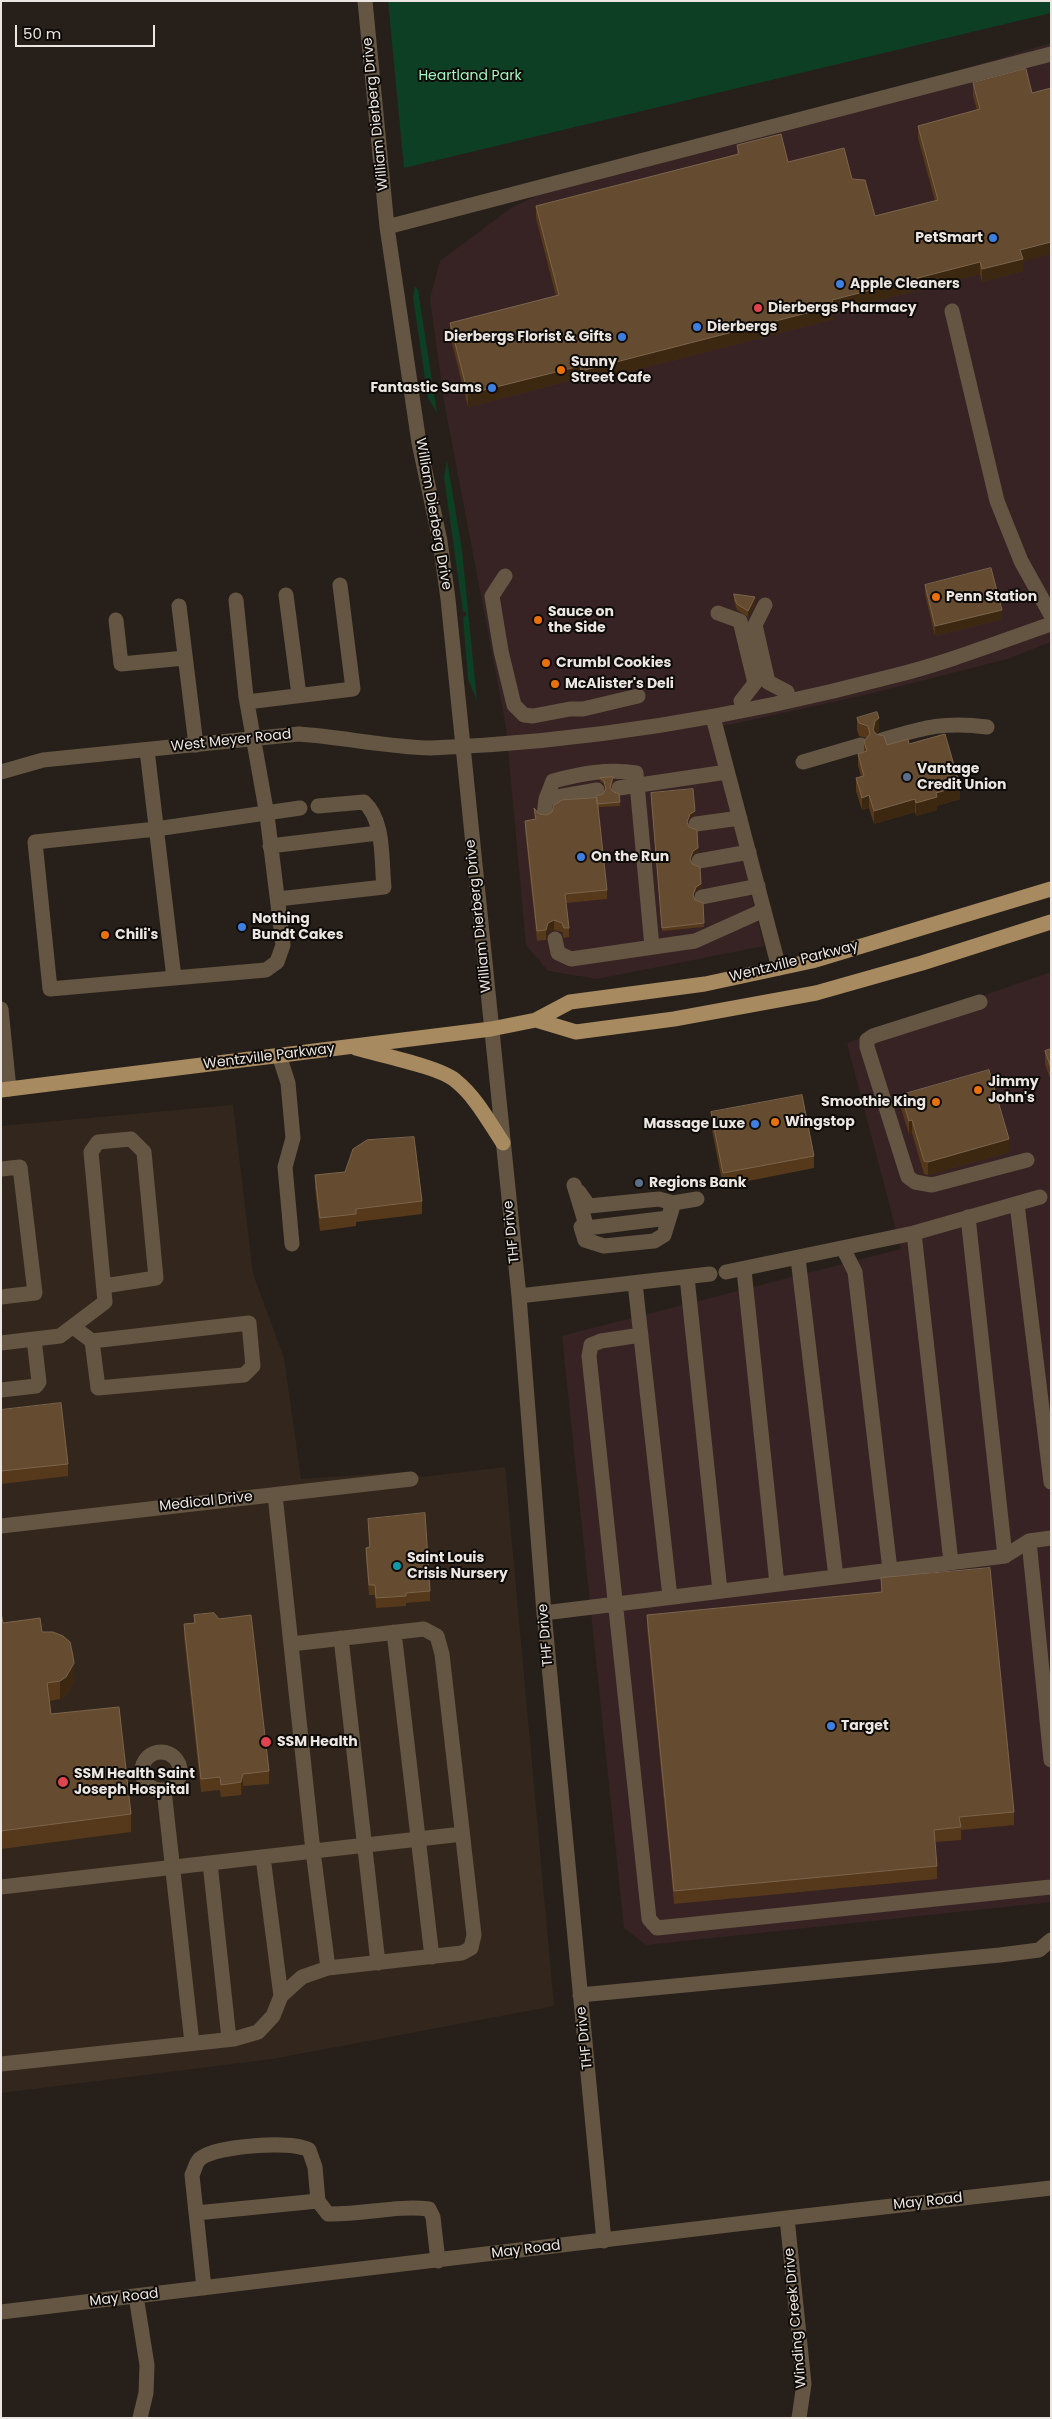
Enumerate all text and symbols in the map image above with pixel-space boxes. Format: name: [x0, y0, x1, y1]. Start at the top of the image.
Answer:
scale bar: [18, 15, 158, 47]
text: 50 m: [23, 23, 61, 44]
street label: William Dierberg Drive: [360, 37, 392, 191]
park label: Heartland Park: [418, 68, 522, 84]
place label: PetSmart: [915, 230, 983, 246]
marker: PetSmart: [987, 232, 999, 244]
place label: Apple Cleaners: [850, 276, 960, 292]
marker: Apple Cleaners: [834, 278, 846, 290]
place label: Dierbergs Pharmacy: [768, 300, 917, 316]
marker: Dierbergs Pharmacy: [752, 302, 764, 314]
place label: Dierbergs: [707, 319, 777, 335]
marker: Dierbergs: [691, 321, 703, 333]
place label: Dierbergs Florist & Gifts: [444, 329, 612, 345]
marker: Dierbergs Florist & Gifts: [616, 331, 628, 343]
place label: Sunny Street Cafe: [571, 354, 651, 387]
marker: Sunny Street Cafe: [555, 364, 567, 376]
place label: Fantastic Sams: [370, 380, 482, 396]
marker: Fantastic Sams: [486, 382, 498, 394]
street label: William Dierberg Drive: [411, 437, 455, 591]
place label: Penn Station: [946, 589, 1037, 605]
marker: Penn Station: [930, 591, 942, 603]
place label: Sauce on the Side: [548, 604, 614, 636]
marker: Sauce on the Side: [532, 614, 544, 626]
place label: Crumbl Cookies: [556, 655, 671, 671]
marker: Crumbl Cookies: [540, 657, 552, 669]
place label: McAlister's Deli: [565, 676, 674, 692]
marker: McAlister's Deli: [549, 678, 561, 690]
street label: West Meyer Road: [170, 726, 292, 756]
place label: Vantage Credit Union: [917, 761, 1006, 794]
marker: Vantage Credit Union: [901, 771, 913, 783]
street label: William Dierberg Drive: [463, 839, 495, 993]
place label: On the Run: [591, 849, 669, 865]
marker: On the Run: [575, 851, 587, 863]
place label: Nothing Bundt Cakes: [252, 911, 344, 944]
marker: Nothing Bundt Cakes: [236, 921, 248, 933]
place label: Chili's: [115, 927, 158, 943]
marker: Chili's: [99, 929, 111, 941]
street label: Wentzville Parkway: [728, 938, 860, 986]
street label: Wentzville Parkway: [202, 1041, 336, 1073]
place label: Jimmy John's: [988, 1074, 1039, 1106]
marker: Jimmy John's: [972, 1084, 984, 1096]
place label: Smoothie King: [821, 1094, 926, 1110]
marker: Smoothie King: [930, 1096, 942, 1108]
place label: Wingstop: [785, 1114, 855, 1130]
place label: Massage Luxe: [643, 1116, 745, 1132]
marker: Wingstop: [769, 1116, 781, 1128]
marker: Massage Luxe: [749, 1118, 761, 1130]
place label: Regions Bank: [649, 1175, 746, 1191]
marker: Regions Bank: [633, 1177, 645, 1189]
street label: THF Drive: [500, 1200, 524, 1264]
street label: Medical Drive: [158, 1489, 254, 1515]
place label: Saint Louis Crisis Nursery: [407, 1550, 508, 1582]
marker: Saint Louis Crisis Nursery: [391, 1560, 403, 1572]
street label: THF Drive: [535, 1603, 557, 1667]
place label: Target: [841, 1718, 889, 1734]
marker: Target: [825, 1720, 837, 1732]
place label: SSM Health: [277, 1734, 358, 1750]
marker: SSM Health: [259, 1735, 273, 1749]
place label: SSM Health Saint Joseph Hospital: [74, 1766, 195, 1798]
marker: SSM Health Saint Joseph Hospital: [56, 1775, 70, 1789]
street label: THF Drive: [573, 2006, 597, 2070]
street label: May Road: [893, 2190, 963, 2214]
street label: May Road: [490, 2237, 562, 2263]
street label: Winding Creek Drive: [782, 2247, 810, 2389]
street label: May Road: [88, 2285, 160, 2311]

